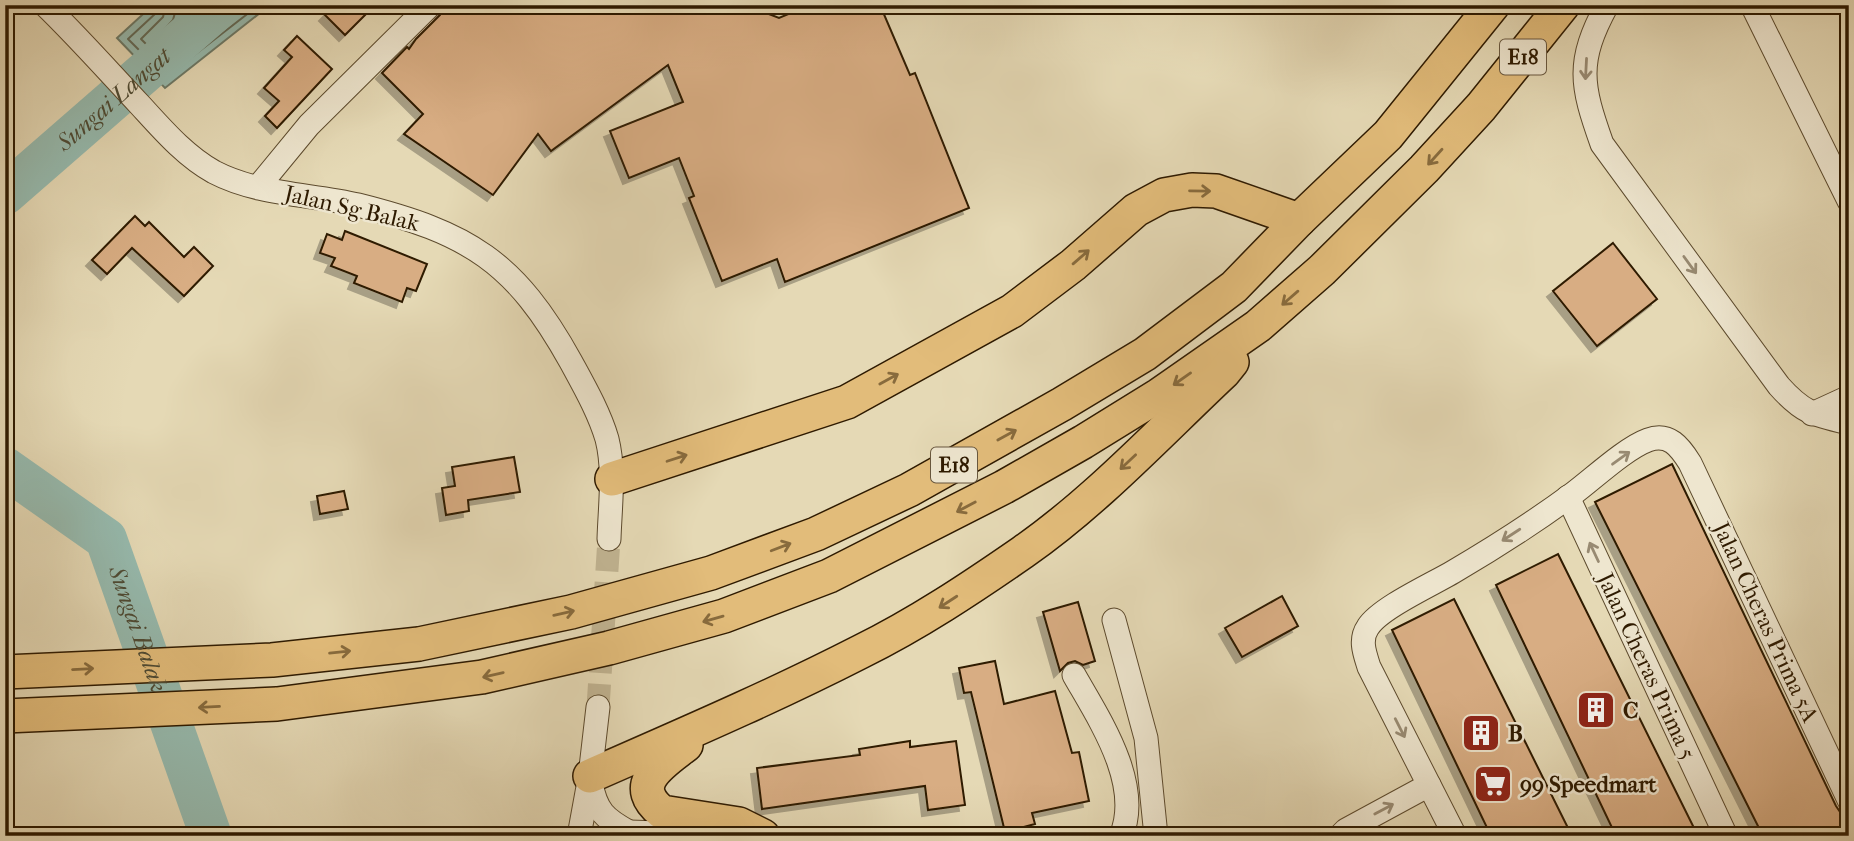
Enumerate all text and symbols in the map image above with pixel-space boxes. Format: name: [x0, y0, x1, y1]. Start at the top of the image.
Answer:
road number: E18: [1500, 40, 1546, 74]
water label: Sungai Langat: [50, 41, 178, 157]
one-way arrow: [1579, 57, 1592, 80]
one-way arrow: [1427, 148, 1443, 166]
street label: Jalan Sg Balak: [280, 179, 423, 237]
one-way arrow: [1188, 184, 1211, 198]
one-way arrow: [1072, 249, 1090, 265]
one-way arrow: [1683, 255, 1698, 274]
one-way arrow: [1281, 290, 1299, 306]
one-way arrow: [879, 372, 899, 386]
one-way arrow: [1173, 372, 1192, 386]
one-way arrow: [996, 428, 1016, 442]
road number: E18: [931, 448, 977, 482]
one-way arrow: [665, 450, 687, 463]
one-way arrow: [1611, 450, 1630, 465]
one-way arrow: [1120, 454, 1137, 471]
one-way arrow: [956, 501, 976, 515]
street label: Jalan Cheras Prima 5A: [1706, 516, 1824, 727]
one-way arrow: [1502, 527, 1521, 542]
one-way arrow: [770, 540, 792, 552]
one-way arrow: [1586, 542, 1600, 563]
water label: Sungai Balak: [102, 561, 173, 696]
street label: Jalan Cheras Prima 5: [1592, 568, 1702, 764]
one-way arrow: [939, 594, 958, 609]
one-way arrow: [552, 606, 575, 619]
one-way arrow: [702, 613, 725, 626]
one-way arrow: [328, 646, 351, 659]
one-way arrow: [72, 662, 95, 675]
one-way arrow: [482, 669, 505, 682]
building icon: C: [1575, 689, 1617, 731]
place label: C: [1623, 696, 1638, 724]
one-way arrow: [198, 700, 221, 713]
building icon: B: [1460, 712, 1502, 754]
one-way arrow: [1394, 717, 1408, 738]
place label: B: [1508, 720, 1523, 747]
supermarket icon: 99 Speedmart: [1472, 763, 1514, 805]
place label: 99 Speedmart: [1519, 771, 1657, 798]
one-way arrow: [1373, 802, 1394, 816]

